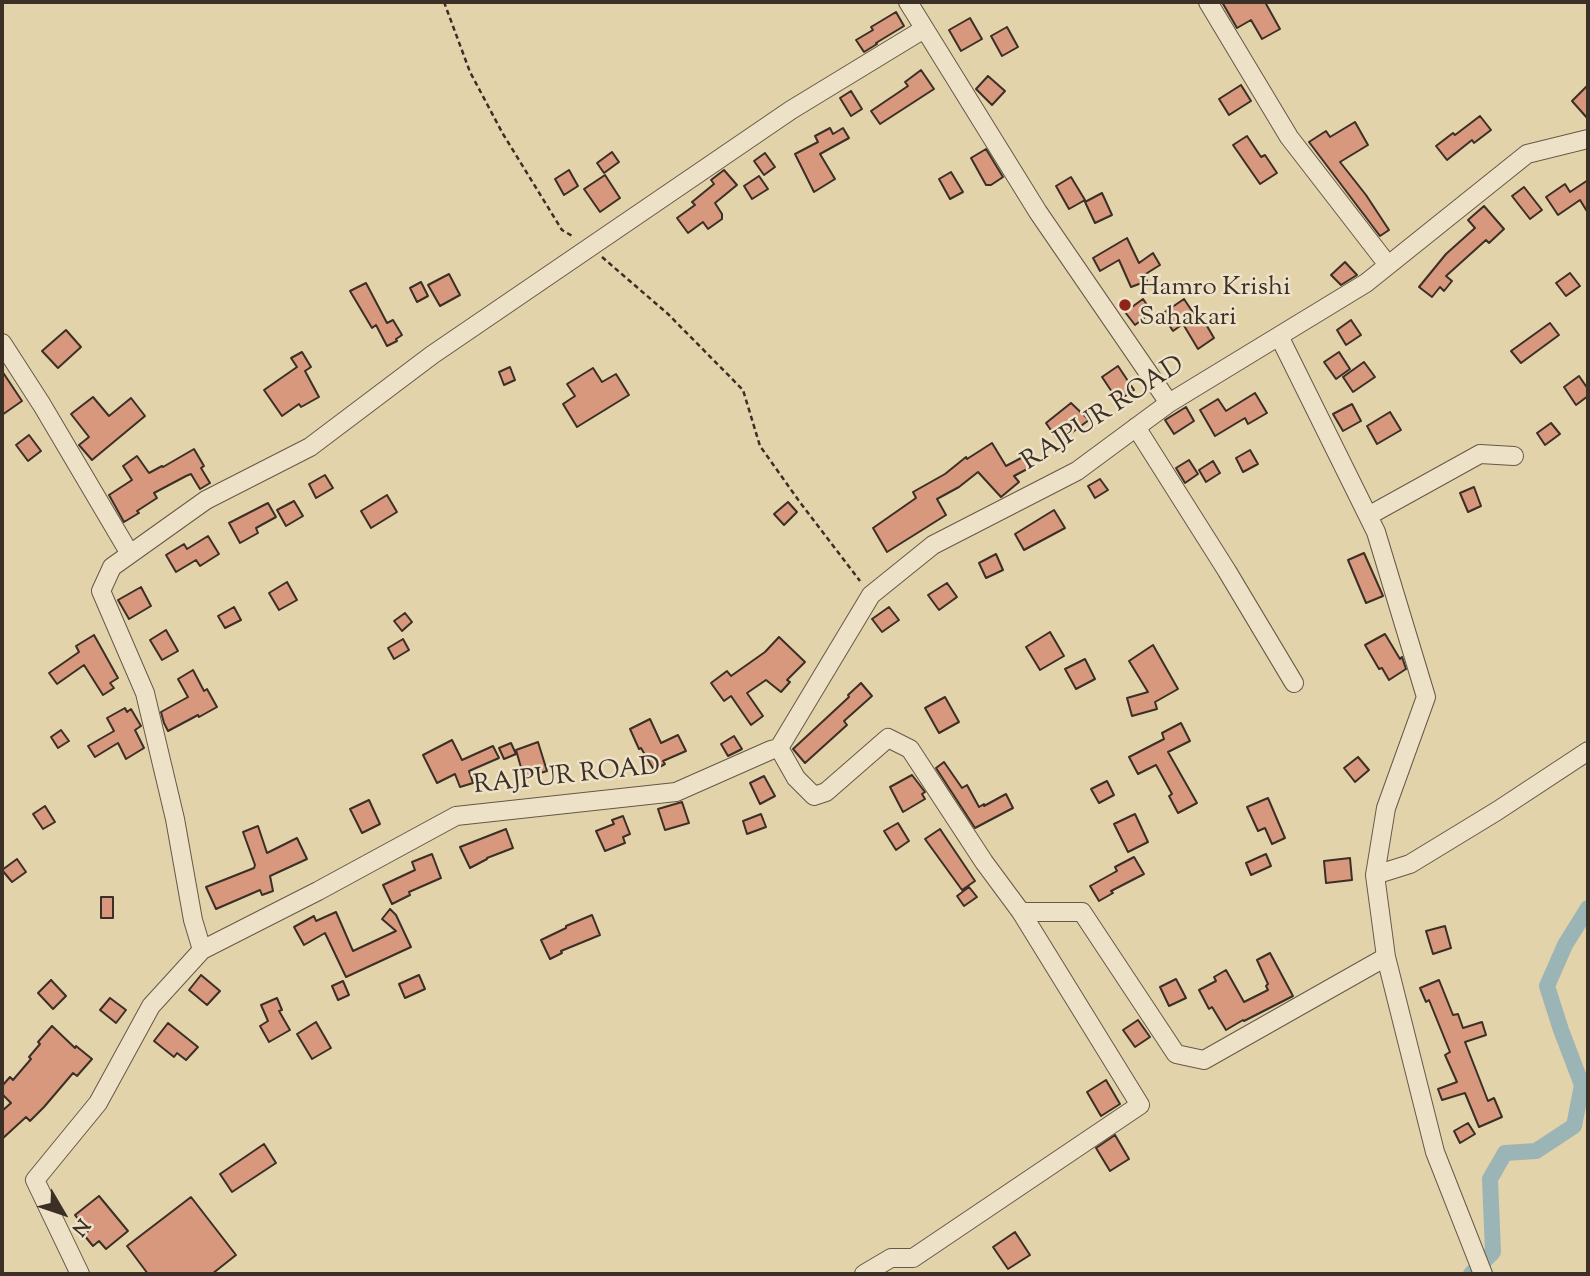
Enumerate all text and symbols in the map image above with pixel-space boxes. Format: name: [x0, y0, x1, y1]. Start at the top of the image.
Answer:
place label: Hamro Krishi Sahakari: [1139, 274, 1291, 336]
marker: Hamro Krishi Sahakari: [1117, 297, 1133, 313]
street label: RAJPUR ROAD: [1017, 351, 1191, 479]
street label: RAJPUR ROAD: [472, 753, 662, 803]
north arrow: [28, 1178, 98, 1248]
text: N: [64, 1212, 95, 1241]

